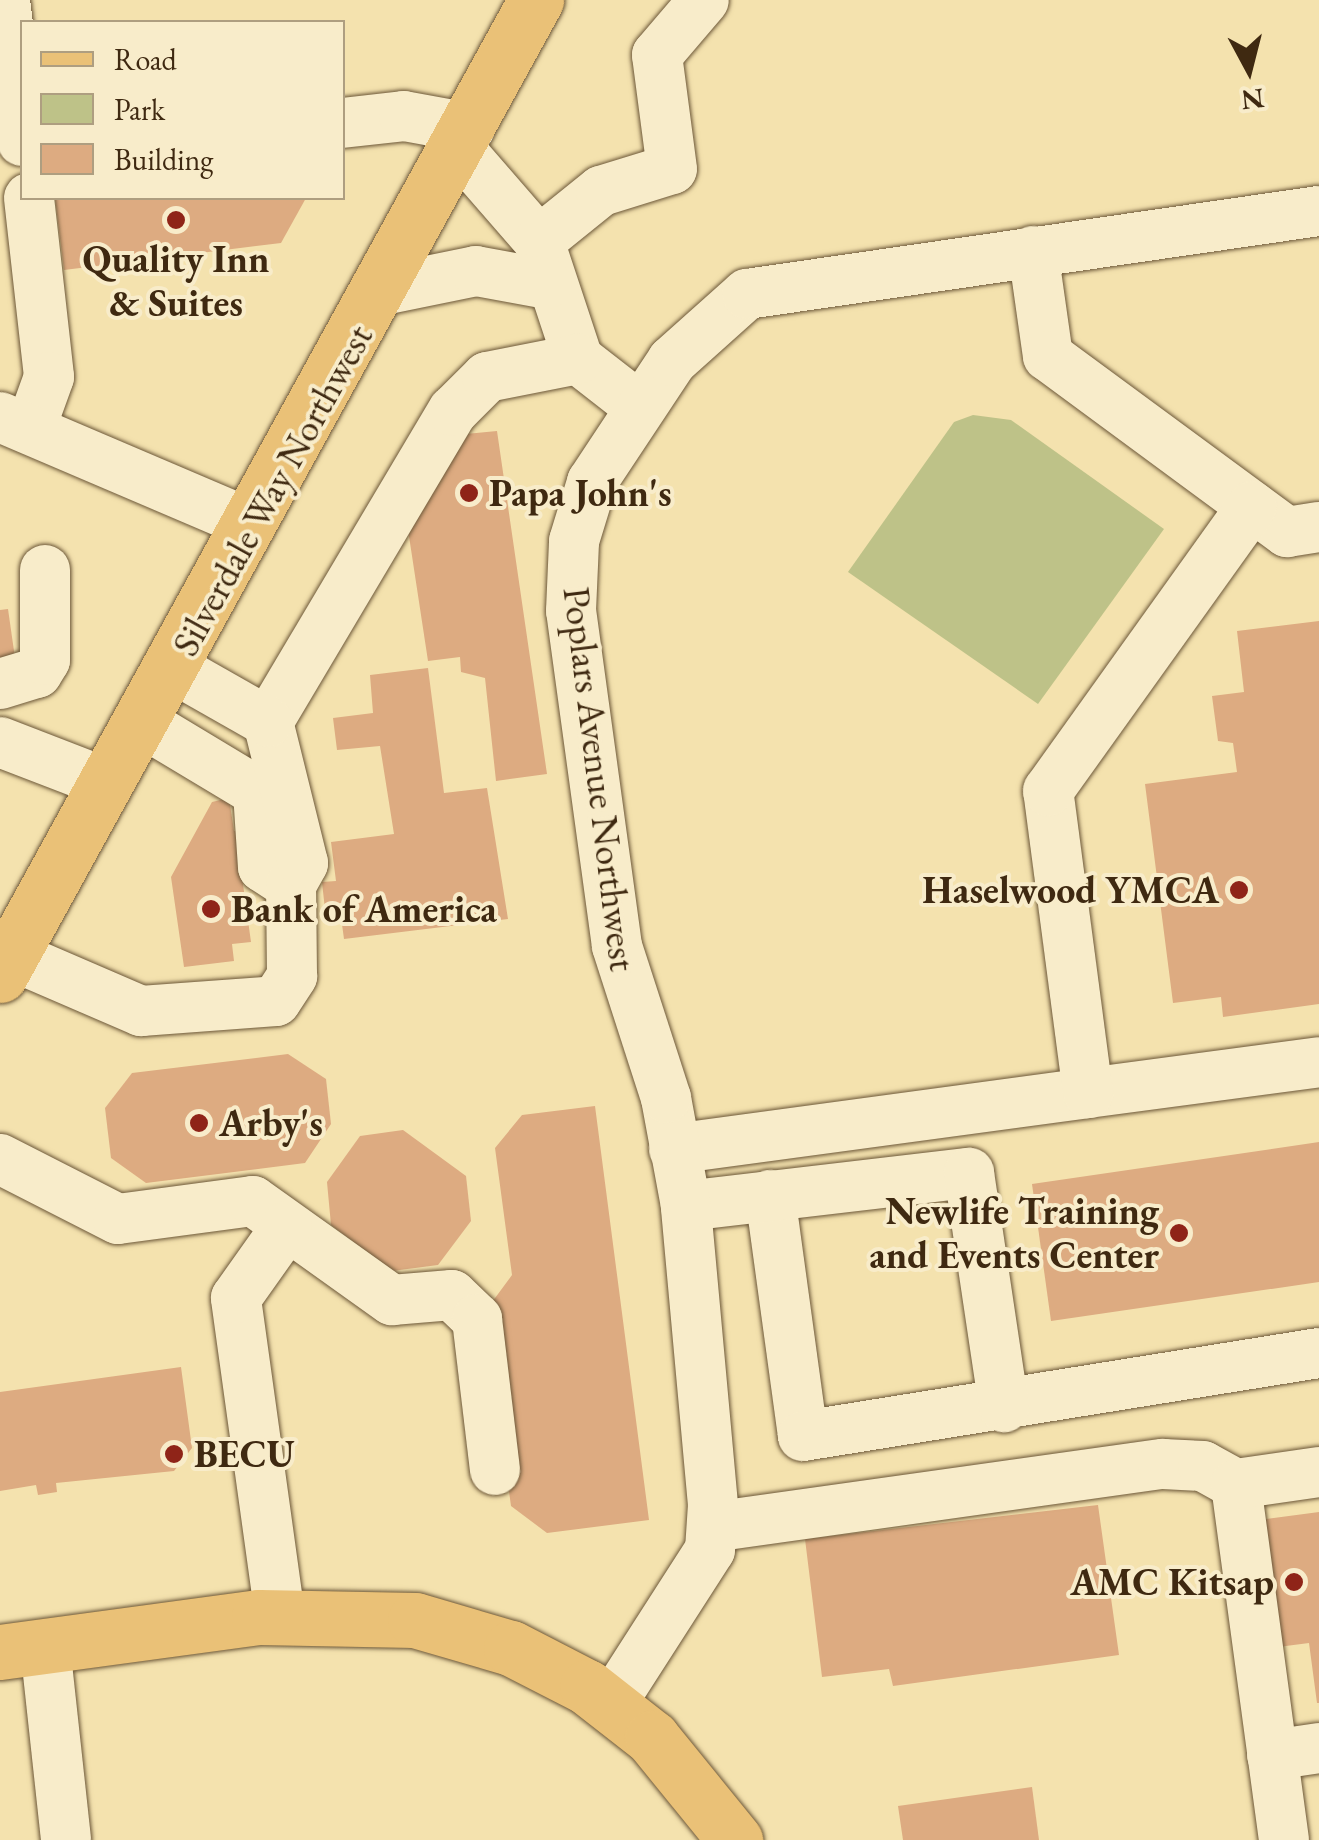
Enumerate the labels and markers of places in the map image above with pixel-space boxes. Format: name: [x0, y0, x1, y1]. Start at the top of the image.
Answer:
marker: Quality Inn & Suites: [165, 209, 187, 231]
place label: Quality Inn & Suites: [83, 236, 269, 326]
place label: Papa John's: [489, 470, 672, 516]
marker: Papa John's: [458, 482, 480, 504]
place label: Haselwood YMCA: [922, 867, 1219, 913]
marker: Haselwood YMCA: [1228, 879, 1250, 901]
place label: Bank of America: [231, 886, 497, 932]
marker: Bank of America: [200, 898, 222, 920]
place label: Arby's: [219, 1100, 323, 1146]
marker: Arby's: [188, 1112, 210, 1134]
place label: Newlife Training and Events Center: [869, 1188, 1159, 1278]
marker: Newlife Training and Events Center: [1168, 1222, 1190, 1244]
place label: BECU: [194, 1431, 295, 1477]
marker: BECU: [163, 1443, 185, 1465]
place label: AMC Kitsap: [1070, 1559, 1274, 1605]
marker: AMC Kitsap: [1283, 1571, 1305, 1593]

